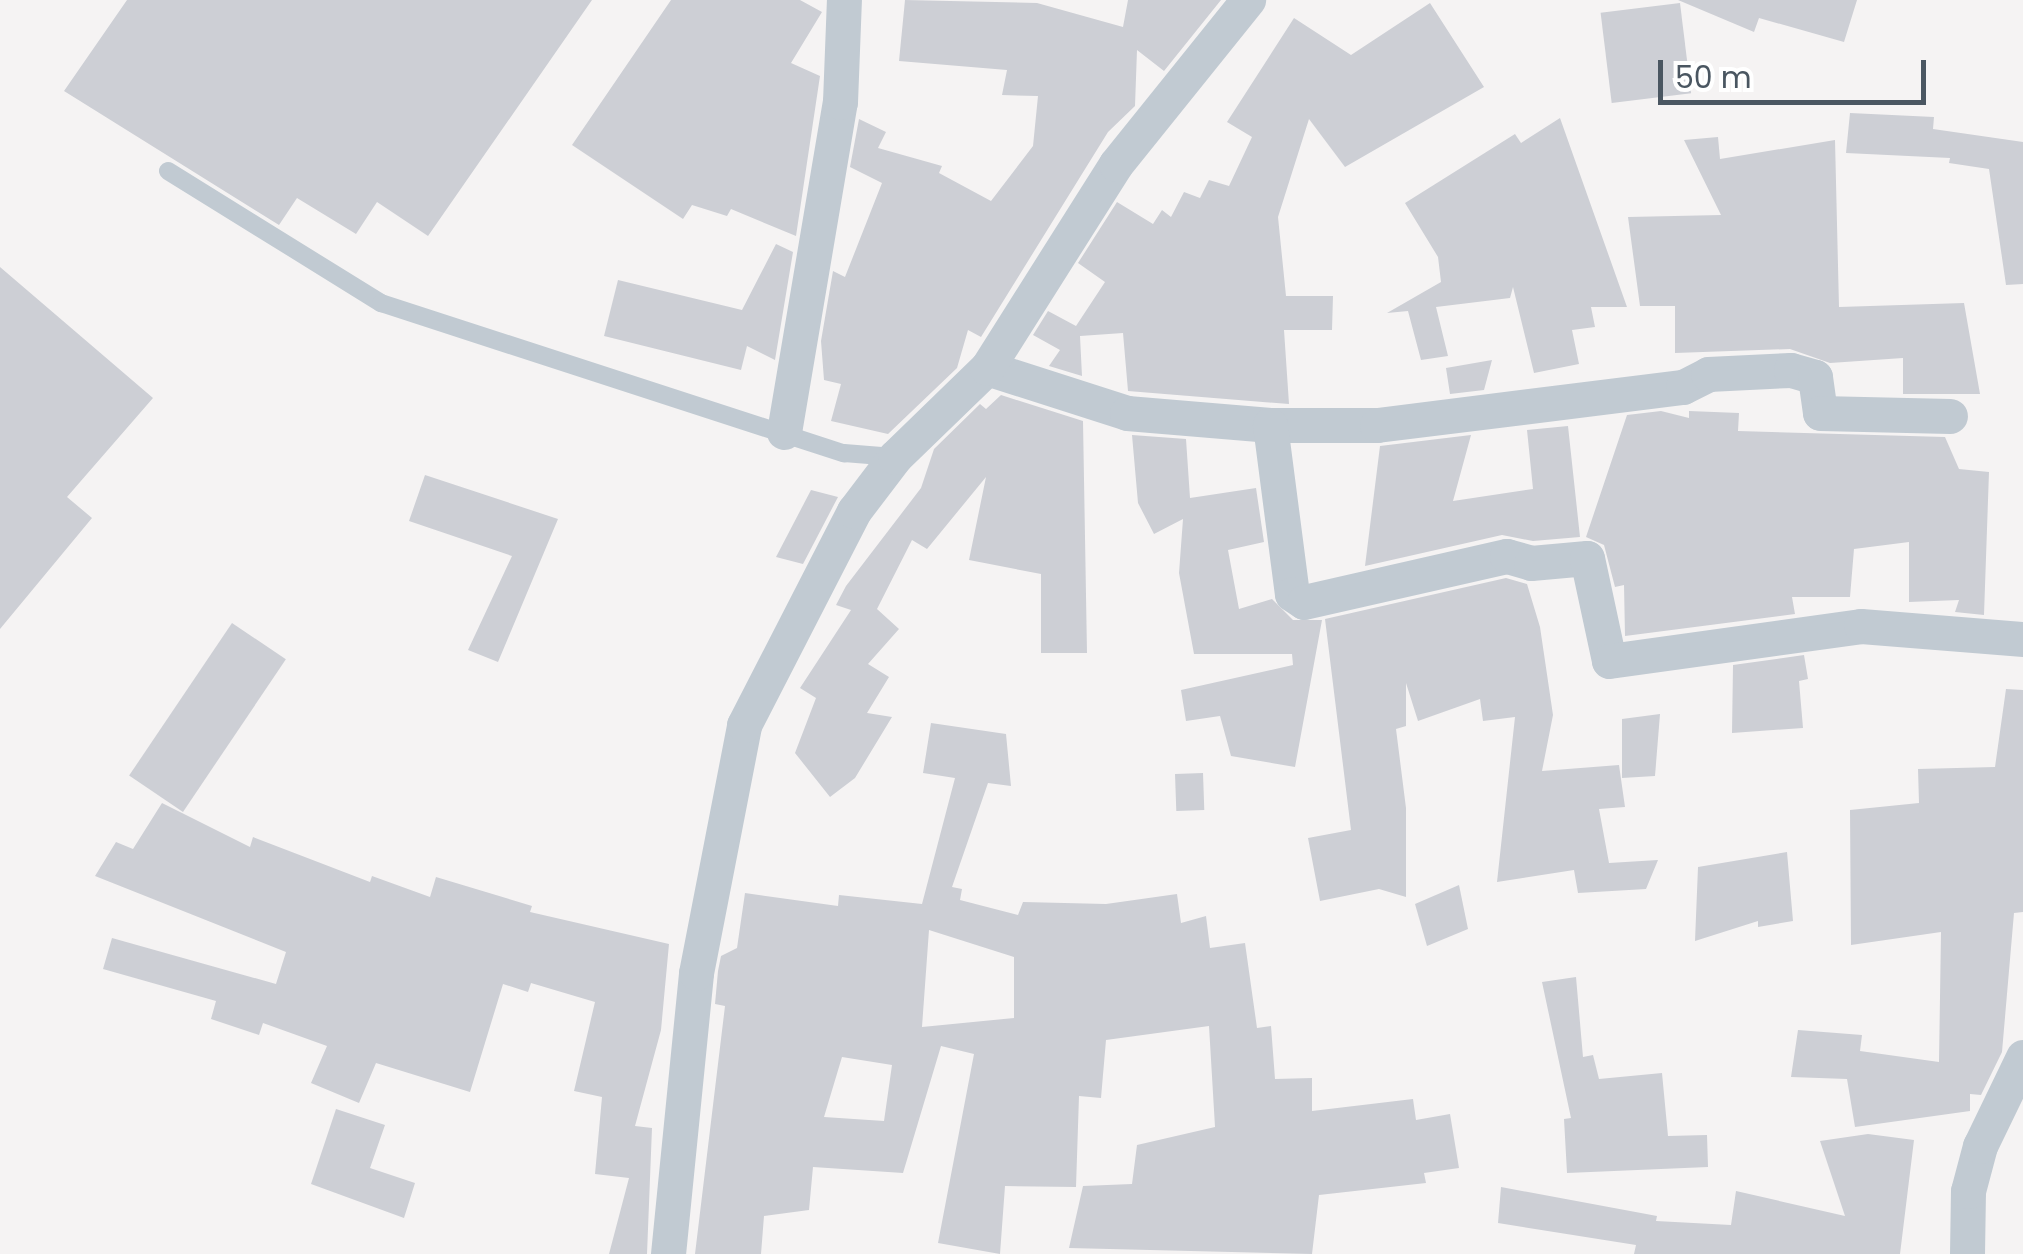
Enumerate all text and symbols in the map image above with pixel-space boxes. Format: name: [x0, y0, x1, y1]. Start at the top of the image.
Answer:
scale bar: [1663, 40, 1930, 102]
text: 50 m: [1675, 56, 1752, 99]

